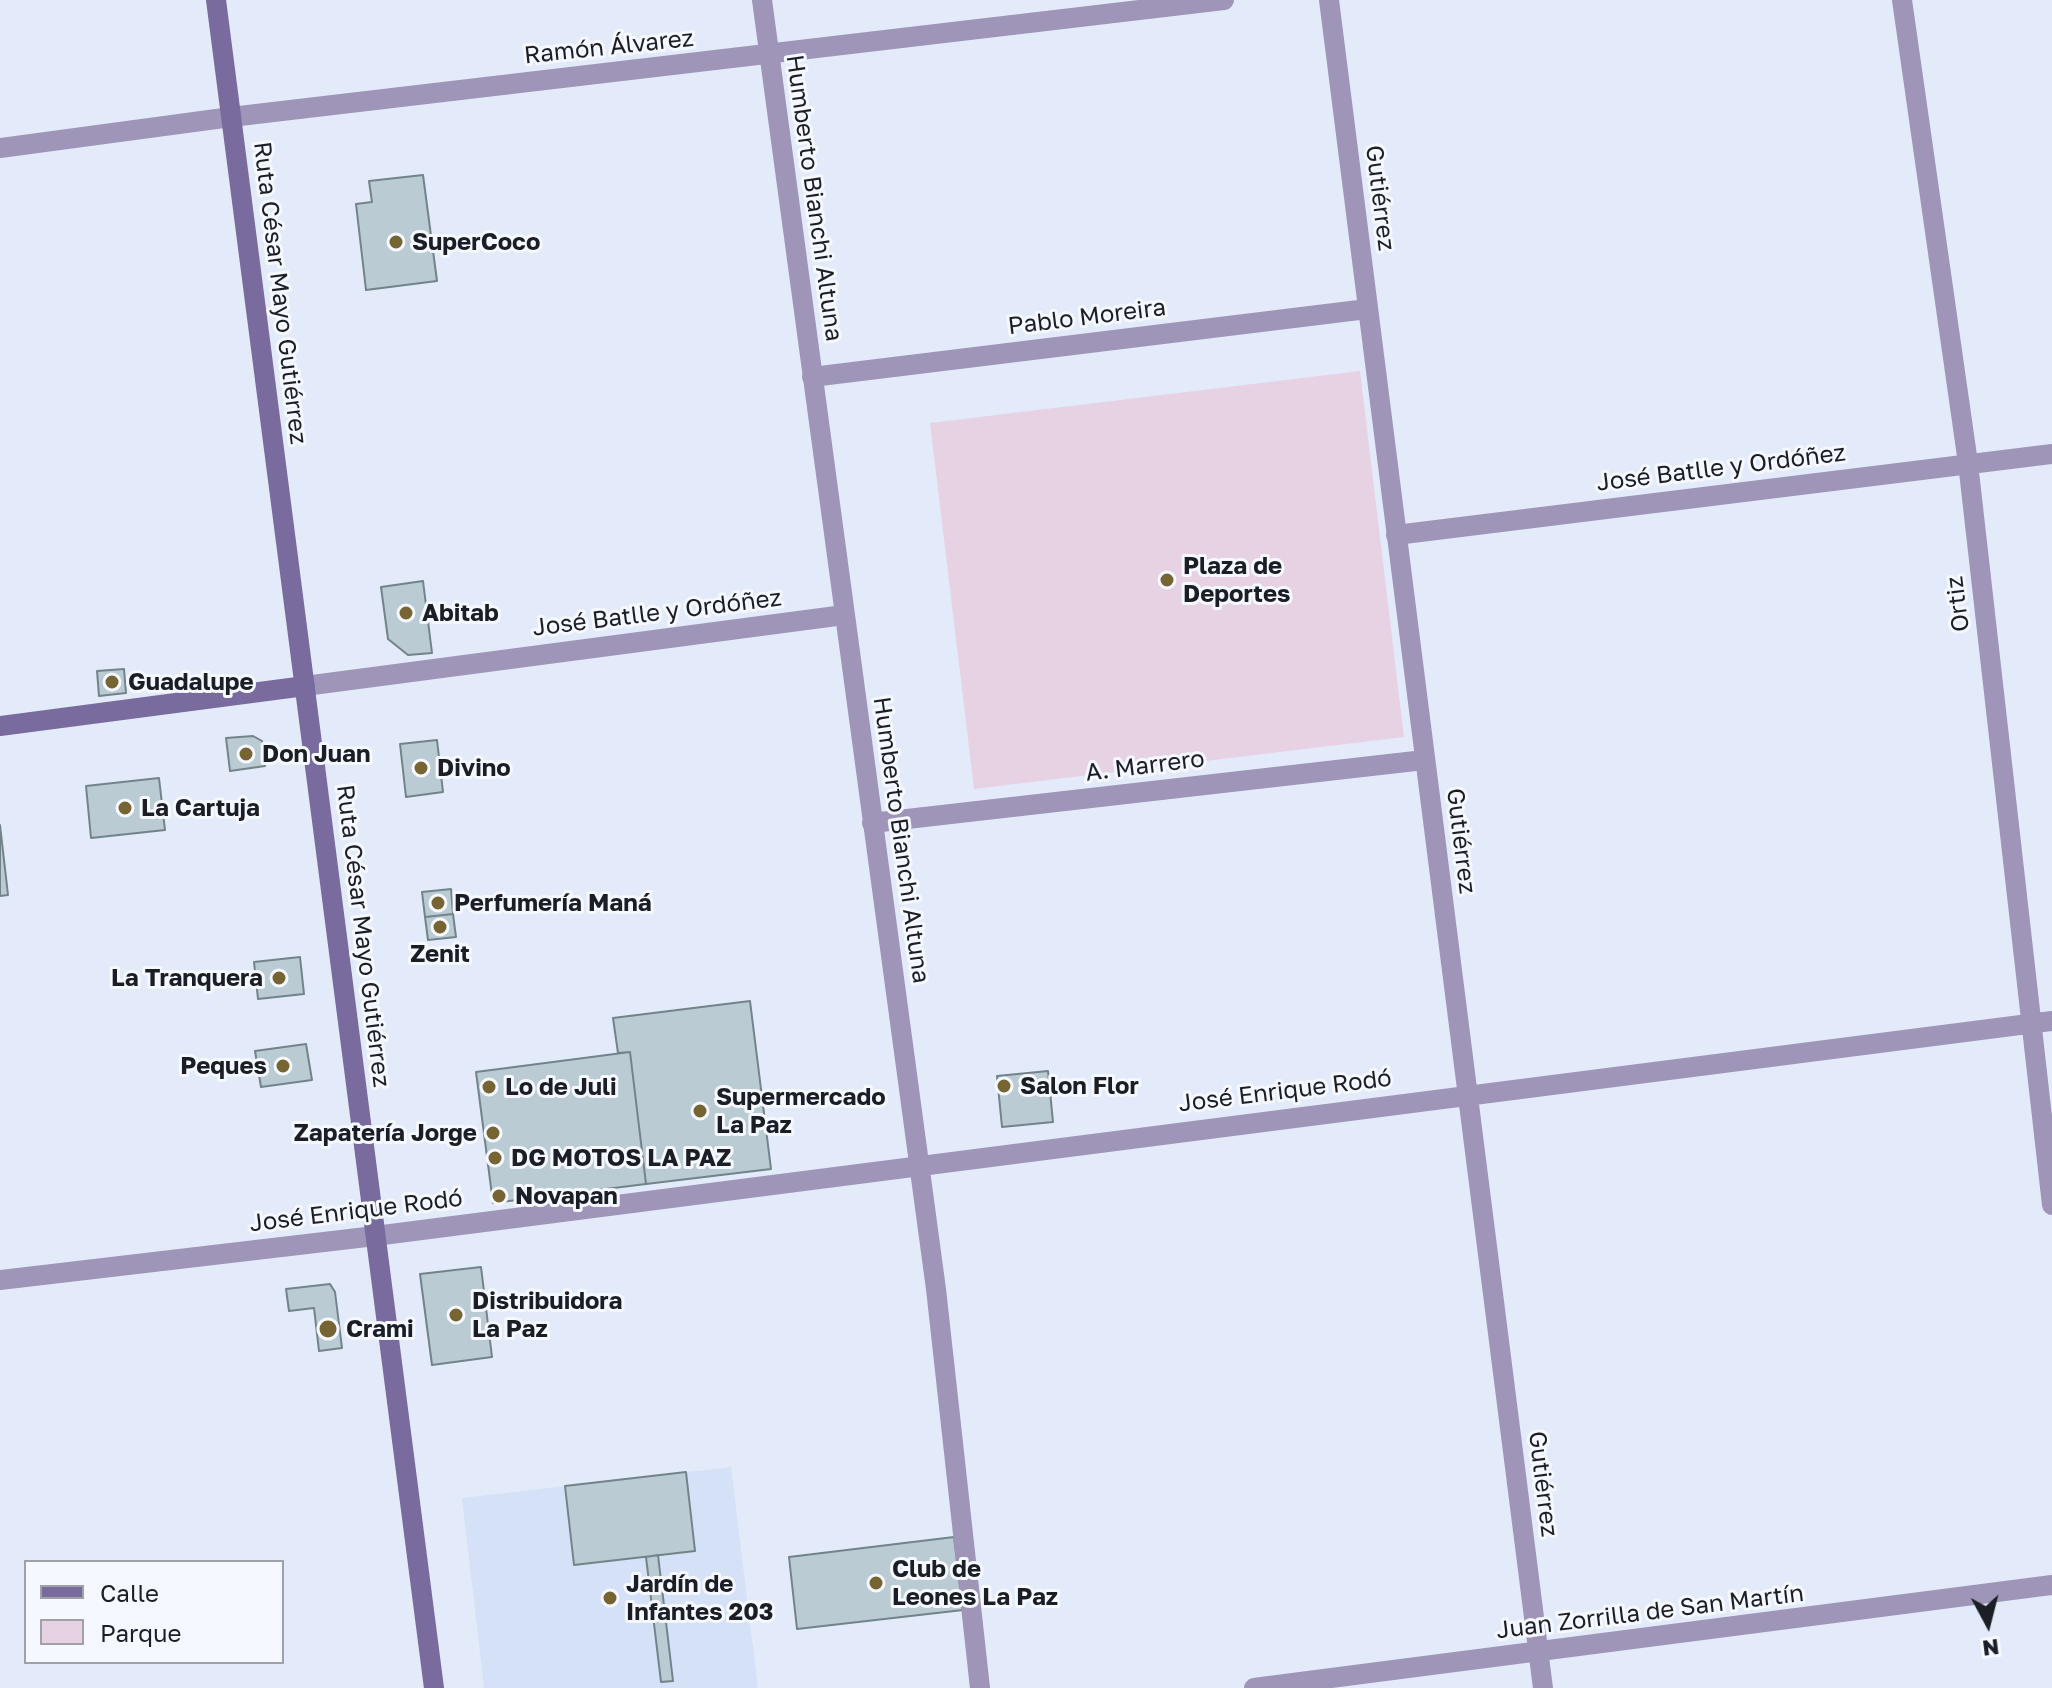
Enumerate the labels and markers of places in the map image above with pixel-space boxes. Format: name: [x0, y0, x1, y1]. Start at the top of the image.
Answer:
place label: SuperCoco: [412, 228, 540, 256]
marker: SuperCoco: [387, 233, 405, 251]
place label: Plaza de Deportes: [1183, 552, 1291, 608]
marker: Plaza de Deportes: [1158, 571, 1176, 589]
place label: Abitab: [422, 599, 499, 627]
marker: Abitab: [397, 604, 415, 622]
place label: Guadalupe: [128, 668, 254, 696]
marker: Guadalupe: [103, 673, 121, 691]
place label: Don Juan: [262, 740, 370, 768]
marker: Don Juan: [237, 745, 255, 763]
place label: Divino: [437, 754, 511, 782]
marker: Divino: [412, 759, 430, 777]
place label: La Cartuja: [141, 794, 260, 822]
marker: La Cartuja: [116, 799, 134, 817]
place label: Perfumería Maná: [454, 889, 652, 917]
marker: Perfumería Maná: [429, 894, 447, 912]
marker: Zenit: [431, 918, 449, 936]
place label: Zenit: [410, 940, 470, 968]
place label: La Tranquera: [111, 964, 263, 992]
marker: La Tranquera: [270, 969, 288, 987]
place label: Peques: [180, 1052, 267, 1080]
marker: Peques: [274, 1057, 292, 1075]
place label: Salon Flor: [1020, 1072, 1139, 1100]
place label: Lo de Juli: [505, 1073, 617, 1101]
marker: Salon Flor: [995, 1077, 1013, 1095]
marker: Lo de Juli: [480, 1078, 498, 1096]
place label: Supermercado La Paz: [716, 1083, 886, 1139]
marker: Supermercado La Paz: [691, 1102, 709, 1120]
place label: Zapatería Jorge: [294, 1119, 477, 1147]
marker: Zapatería Jorge: [484, 1124, 502, 1142]
place label: DG MOTOS LA PAZ: [511, 1144, 731, 1172]
marker: DG MOTOS LA PAZ: [486, 1149, 504, 1167]
place label: Novapan: [515, 1182, 618, 1210]
marker: Novapan: [490, 1187, 508, 1205]
place label: Distribuidora La Paz: [472, 1287, 622, 1343]
marker: Distribuidora La Paz: [447, 1306, 465, 1324]
place label: Crami: [346, 1315, 414, 1343]
marker: Crami: [317, 1318, 339, 1340]
place label: Club de Leones La Paz: [892, 1555, 1058, 1611]
place label: Jardín de Infantes 203: [626, 1570, 773, 1626]
marker: Club de Leones La Paz: [867, 1574, 885, 1592]
marker: Jardín de Infantes 203: [601, 1589, 619, 1607]

